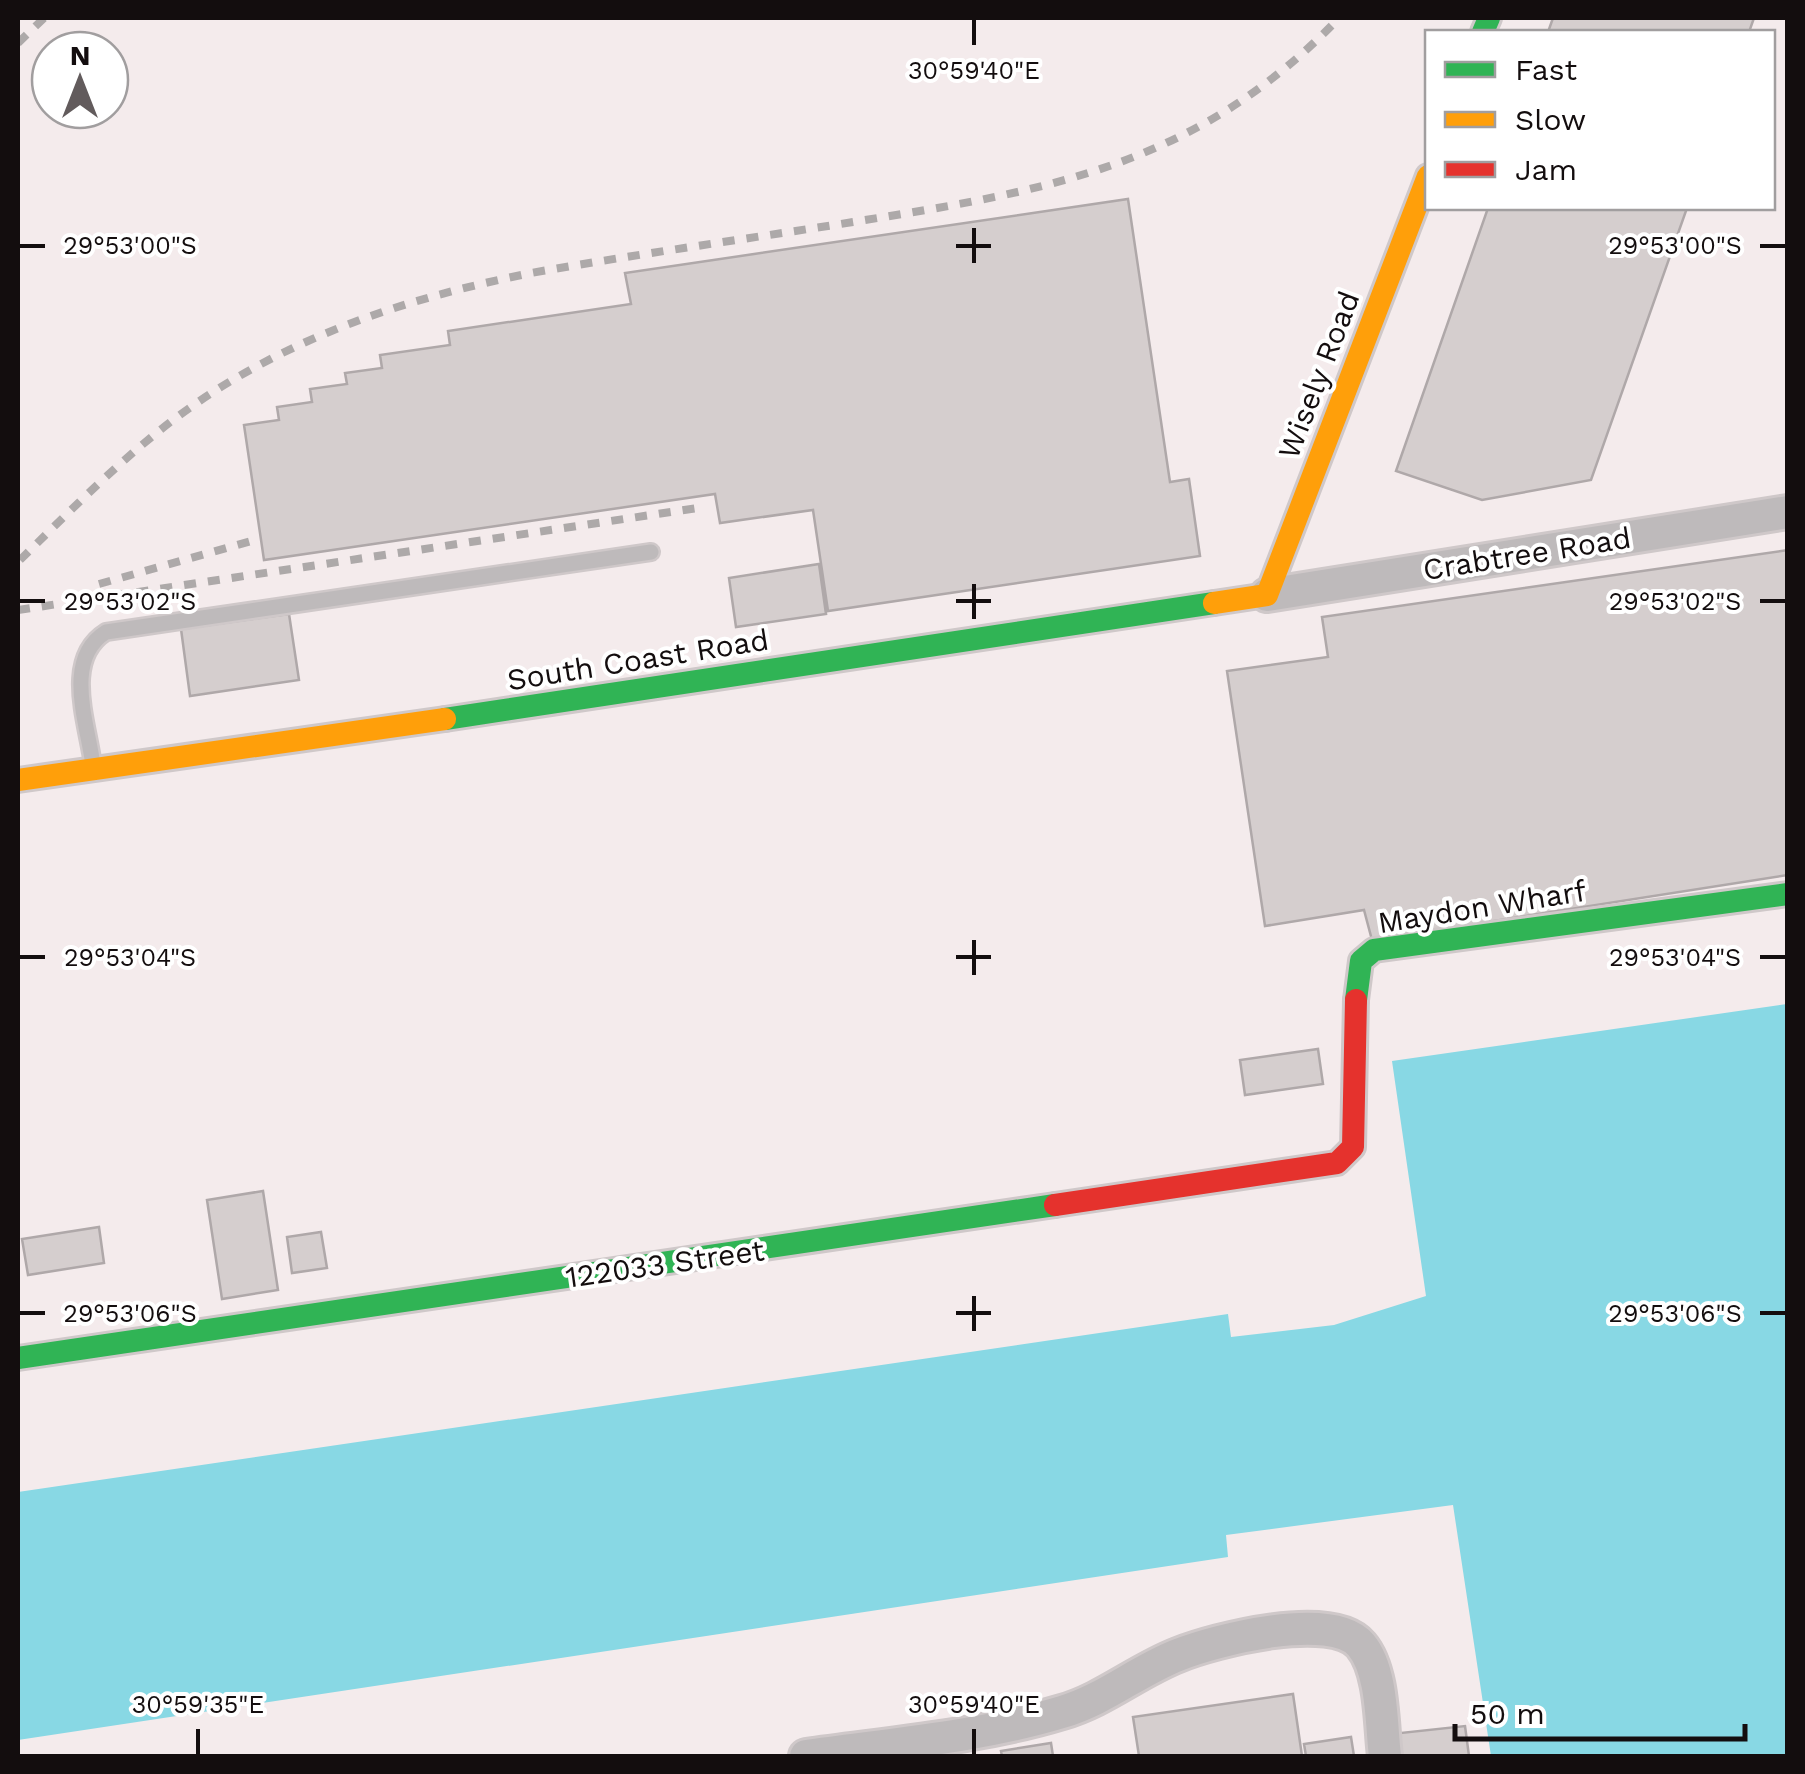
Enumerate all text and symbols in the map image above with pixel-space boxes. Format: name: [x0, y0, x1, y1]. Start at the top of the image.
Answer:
north arrow: [30, 30, 130, 130]
legend: [1425, 30, 1775, 210]
text: N: [70, 39, 90, 72]
text: Fast: [1515, 52, 1578, 87]
text: 30°59'40"E: [908, 56, 1040, 85]
text: Slow: [1515, 102, 1586, 137]
text: Jam: [1515, 152, 1577, 187]
text: 29°53'00"S: [63, 231, 197, 260]
text: 29°53'00"S: [1608, 231, 1742, 260]
street label: Wisely Road: [1271, 286, 1367, 464]
street label: Crabtree Road: [1420, 520, 1634, 587]
text: 29°53'02"S: [64, 587, 196, 616]
text: 29°53'02"S: [1609, 587, 1741, 616]
street label: South Coast Road: [505, 622, 771, 697]
street label: Maydon Wharf: [1375, 873, 1589, 940]
text: 29°53'04"S: [64, 943, 196, 972]
text: 29°53'04"S: [1609, 943, 1741, 972]
street label: 122033 Street: [563, 1232, 767, 1295]
text: 29°53'06"S: [63, 1299, 197, 1328]
text: 29°53'06"S: [1608, 1299, 1742, 1328]
scale bar: [1455, 1679, 1745, 1741]
text: 30°59'35"E: [132, 1690, 264, 1719]
text: 30°59'40"E: [908, 1690, 1040, 1719]
text: 50 m: [1470, 1696, 1545, 1731]

